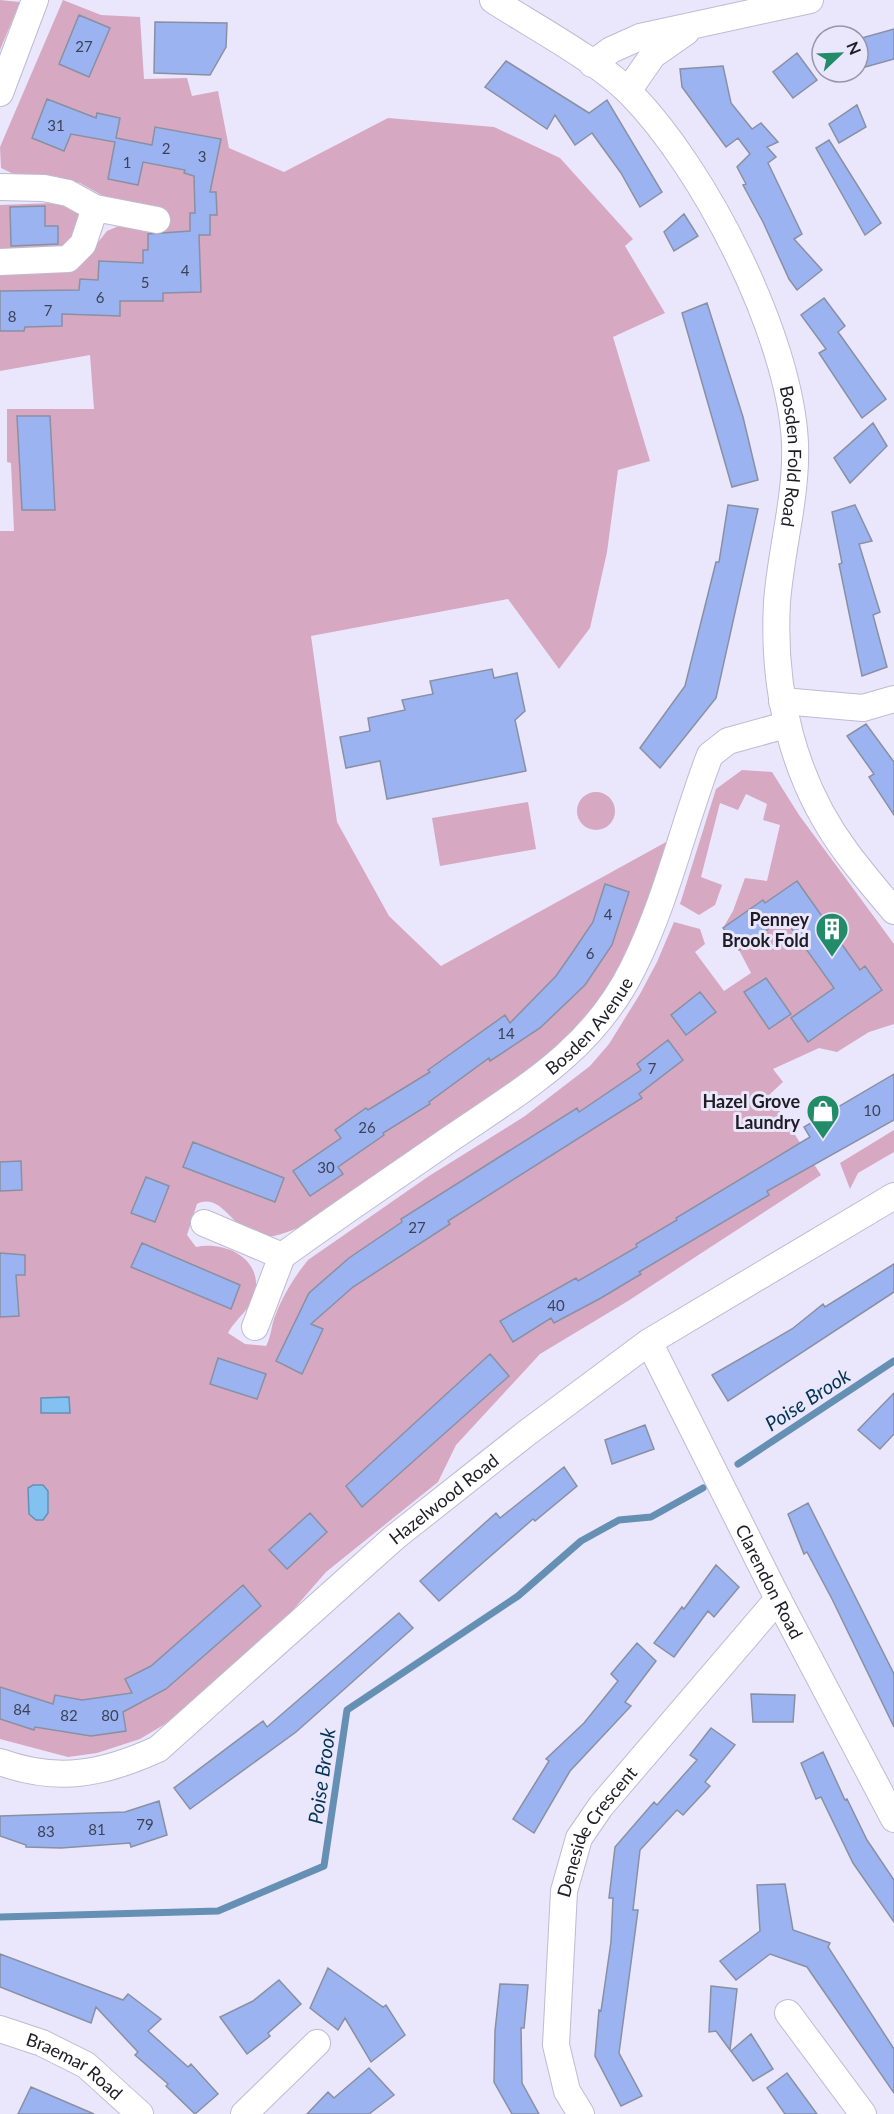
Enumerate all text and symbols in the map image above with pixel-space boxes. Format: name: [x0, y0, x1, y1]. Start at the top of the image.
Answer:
north arrow: [810, 24, 870, 84]
house number: 27: [75, 37, 93, 55]
text: N: [843, 39, 865, 57]
house number: 31: [47, 116, 65, 134]
house number: 2: [162, 139, 170, 157]
house number: 3: [198, 147, 206, 165]
house number: 1: [123, 153, 131, 171]
house number: 4: [181, 261, 190, 279]
house number: 5: [141, 273, 149, 291]
house number: 6: [96, 288, 105, 306]
house number: 7: [44, 301, 53, 319]
house number: 8: [8, 307, 16, 325]
street label: Bosden Fold Road: [776, 383, 806, 528]
house number: 4: [604, 905, 613, 923]
place label: Penney Brook Fold: [722, 908, 810, 951]
building icon: Penney Brook Fold: [814, 911, 850, 958]
house number: 6: [586, 944, 595, 962]
street label: Bosden Avenue: [541, 973, 637, 1079]
house number: 14: [497, 1024, 515, 1042]
house number: 7: [648, 1059, 657, 1077]
place label: Hazel Grove Laundry: [702, 1090, 801, 1133]
shop icon: Hazel Grove Laundry: [805, 1093, 841, 1140]
house number: 10: [863, 1101, 881, 1119]
house number: 26: [358, 1118, 376, 1136]
house number: 30: [317, 1158, 335, 1176]
house number: 27: [408, 1218, 426, 1236]
house number: 40: [547, 1296, 565, 1314]
water label: Poise Brook: [760, 1362, 854, 1435]
street label: Hazelwood Road: [384, 1449, 503, 1549]
street label: Clarendon Road: [731, 1520, 808, 1643]
house number: 84: [13, 1700, 31, 1718]
house number: 82: [60, 1706, 78, 1724]
house number: 80: [101, 1706, 119, 1724]
water label: Poise Brook: [302, 1726, 340, 1825]
street label: Deneside Crescent: [552, 1761, 642, 1900]
house number: 79: [136, 1815, 154, 1833]
house number: 81: [88, 1820, 106, 1838]
house number: 83: [37, 1822, 55, 1840]
street label: Braemar Road: [24, 2028, 127, 2104]

